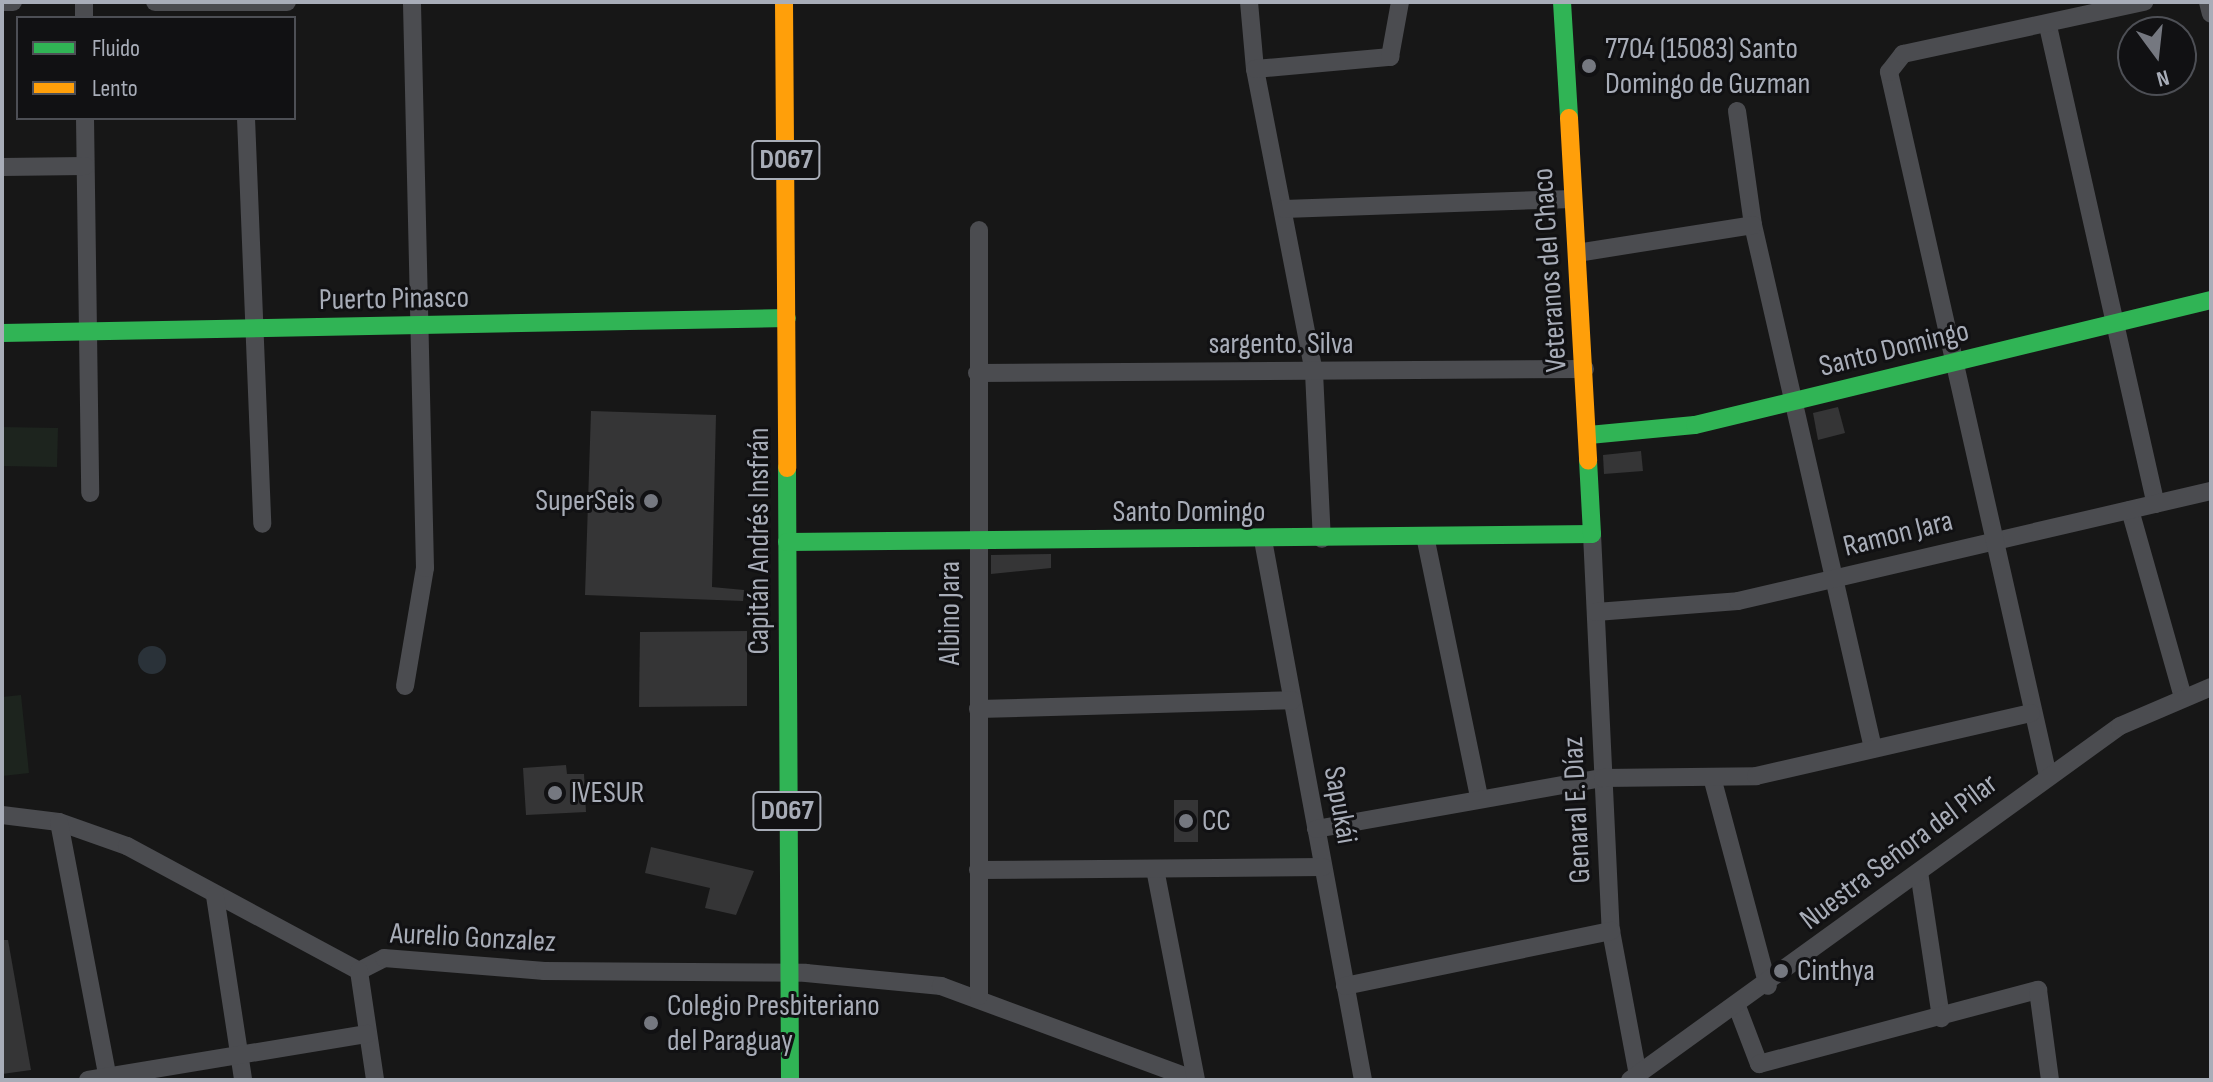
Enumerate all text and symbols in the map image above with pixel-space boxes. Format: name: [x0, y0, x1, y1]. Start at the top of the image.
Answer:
legend: [16, 16, 296, 120]
north arrow: [2117, 16, 2197, 96]
place label: 7704 (15083) Santo Domingo de Guzman: [1605, 31, 1810, 102]
text: Fluido: [92, 34, 140, 63]
marker: 7704 (15083) Santo Domingo de Guzman: [1580, 57, 1598, 75]
text: N: [2154, 63, 2172, 92]
text: Lento: [92, 74, 138, 103]
road number: D067: [750, 136, 822, 184]
street label: Veteranos del Chaco: [1525, 167, 1575, 373]
street label: Puerto Pinasco: [319, 280, 469, 318]
street label: Santo Domingo: [1816, 313, 1972, 385]
street label: sargento. Silva: [1208, 326, 1354, 362]
street label: Capitán Andrés Insfrán: [741, 427, 777, 655]
place label: SuperSeis: [535, 483, 635, 519]
marker: SuperSeis: [642, 492, 660, 510]
street label: Santo Domingo: [1113, 494, 1265, 530]
street label: Ramon Jara: [1839, 503, 1957, 565]
street label: Albino Jara: [932, 561, 968, 665]
street label: Genaral E. Díaz: [1555, 736, 1599, 884]
street label: Sapukái: [1316, 763, 1364, 847]
street label: Nuestra Señora del Pilar: [1793, 766, 2005, 938]
place label: IVESUR: [571, 775, 644, 811]
marker: IVESUR: [546, 784, 564, 802]
road number: D067: [751, 787, 823, 835]
place label: CC: [1202, 803, 1231, 839]
marker: CC: [1177, 812, 1195, 830]
street label: Aurelio Gonzalez: [389, 916, 557, 960]
place label: Cinthya: [1797, 953, 1875, 989]
marker: Cinthya: [1772, 962, 1790, 980]
place label: Colegio Presbiteriano del Paraguay: [667, 988, 880, 1058]
marker: Colegio Presbiteriano del Paraguay: [642, 1014, 660, 1032]

